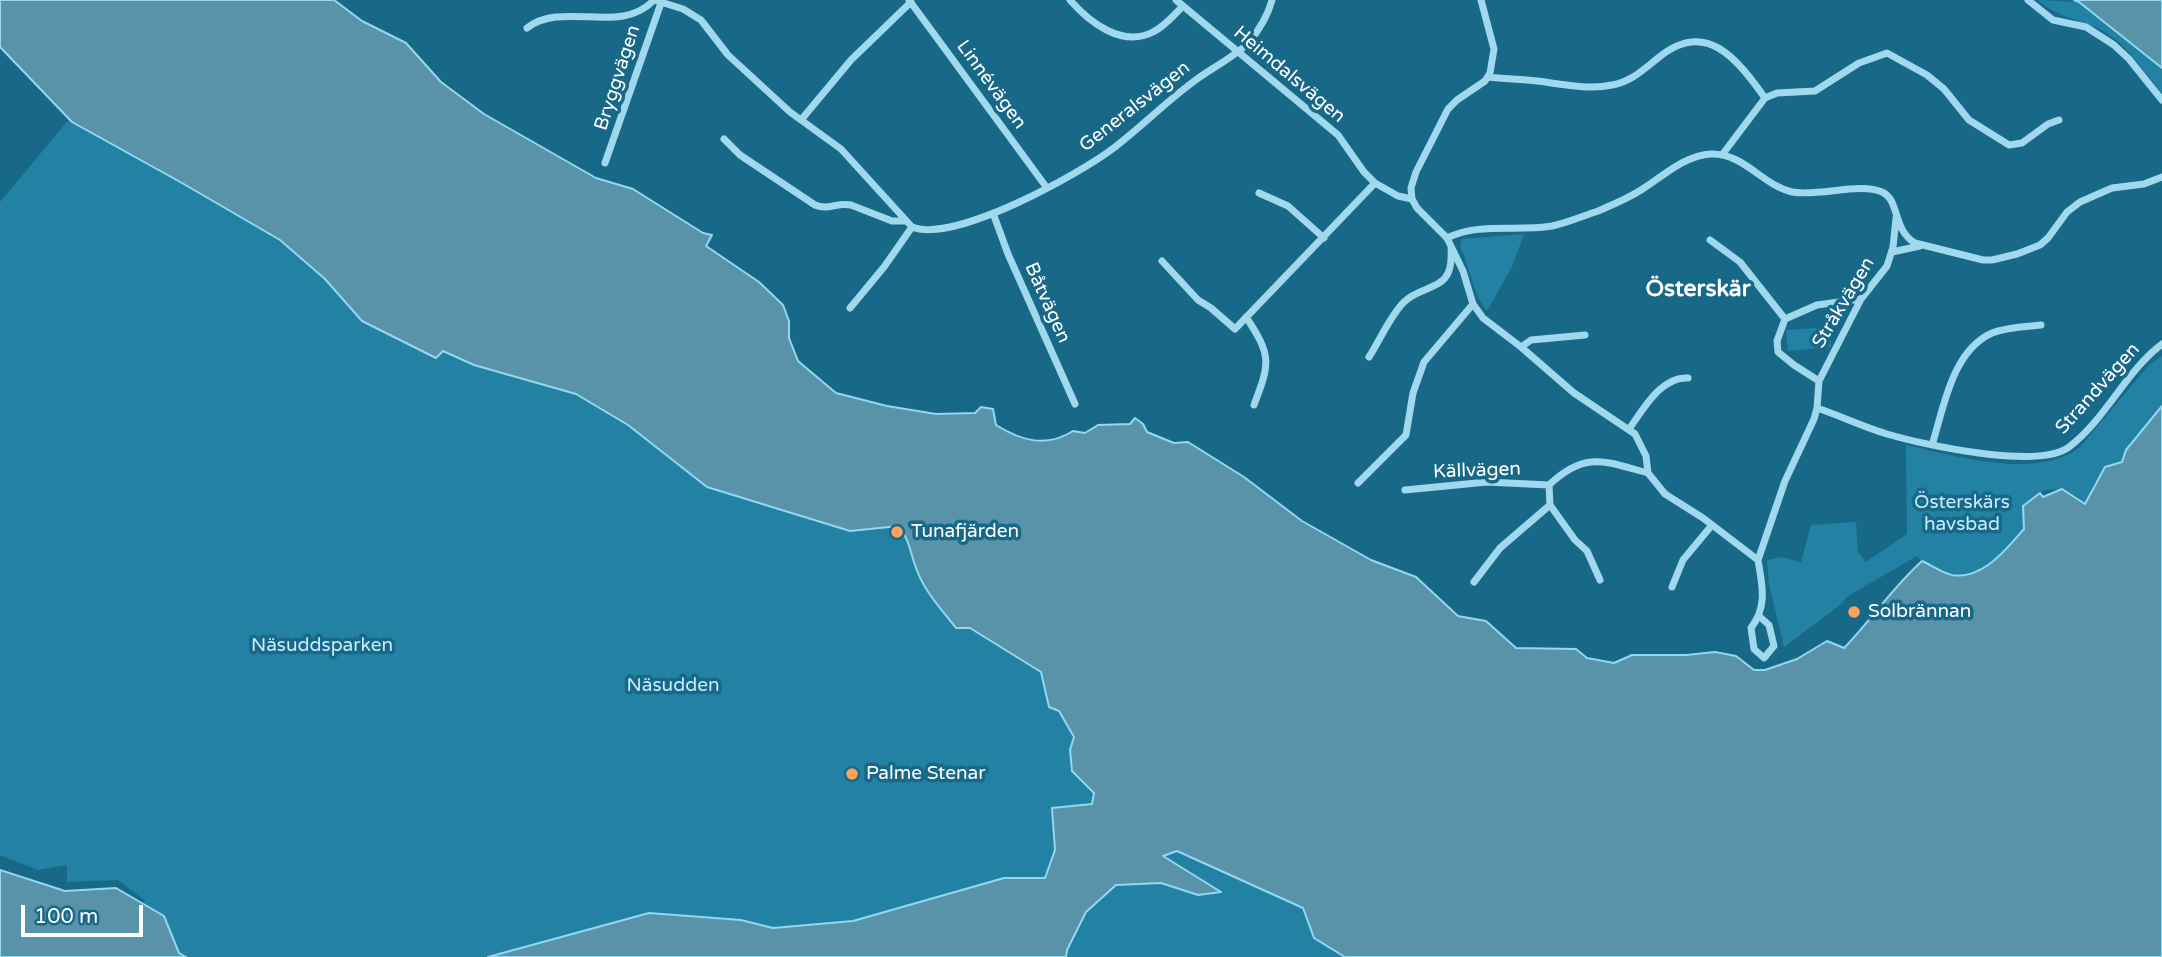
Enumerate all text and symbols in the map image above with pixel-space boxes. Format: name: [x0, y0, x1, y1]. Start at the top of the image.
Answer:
street label: Bryggvägen: [590, 22, 646, 134]
street label: Heimdalsvägen: [1229, 22, 1349, 128]
street label: Linnévägen: [951, 36, 1031, 134]
street label: Generalsvägen: [1075, 57, 1195, 157]
street label: Stråkvägen: [1808, 253, 1880, 353]
street label: Båtvägen: [1019, 259, 1075, 347]
district label: Österskär: [1645, 276, 1751, 304]
street label: Strandvägen: [2051, 339, 2145, 439]
street label: Källvägen: [1433, 458, 1521, 484]
park label: Österskärs havsbad: [1914, 492, 2010, 536]
place label: Tunafjärden: [911, 521, 1019, 543]
marker: Tunafjärden: [889, 524, 905, 540]
place label: Solbrännan: [1868, 601, 1971, 623]
marker: Solbrännan: [1846, 604, 1862, 620]
park label: Näsuddsparken: [251, 635, 393, 657]
park label: Näsudden: [627, 675, 719, 697]
place label: Palme Stenar: [866, 763, 986, 785]
marker: Palme Stenar: [844, 766, 860, 782]
scale bar: [24, 890, 147, 934]
text: 100 m: [34, 904, 98, 929]

